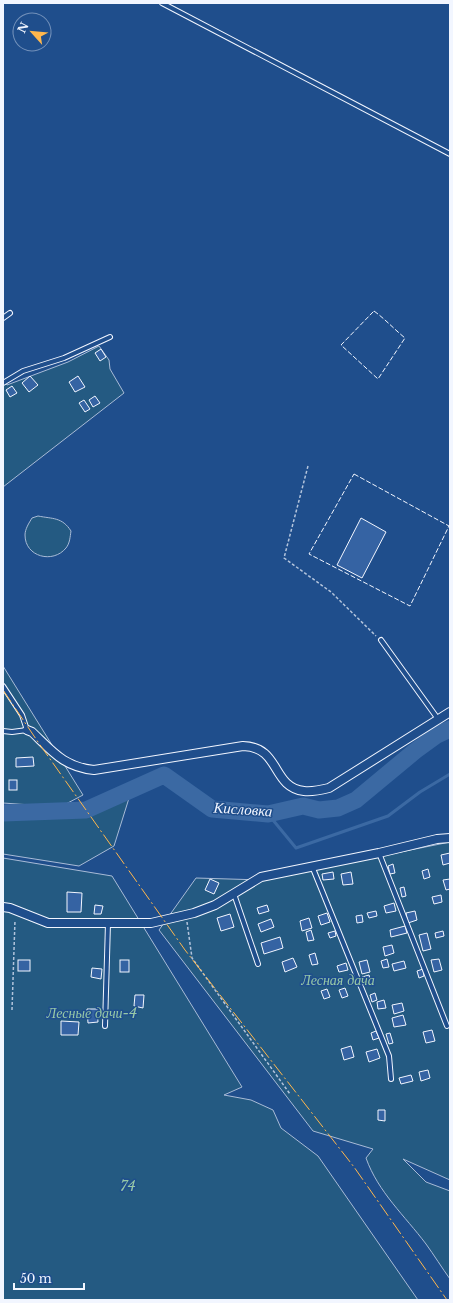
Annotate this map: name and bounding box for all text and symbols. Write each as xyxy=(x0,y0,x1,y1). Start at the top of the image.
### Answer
north arrow xyxy=(12,12,52,52)
text: N xyxy=(15,19,32,35)
water label: Кисловка xyxy=(212,797,273,821)
park label: Лесная дача xyxy=(300,971,375,989)
park label: Лесные дачи-4 xyxy=(46,1004,137,1022)
park label: 74 xyxy=(120,1177,136,1195)
scale bar xyxy=(14,1265,84,1291)
text: 50 m xyxy=(20,1271,52,1286)

